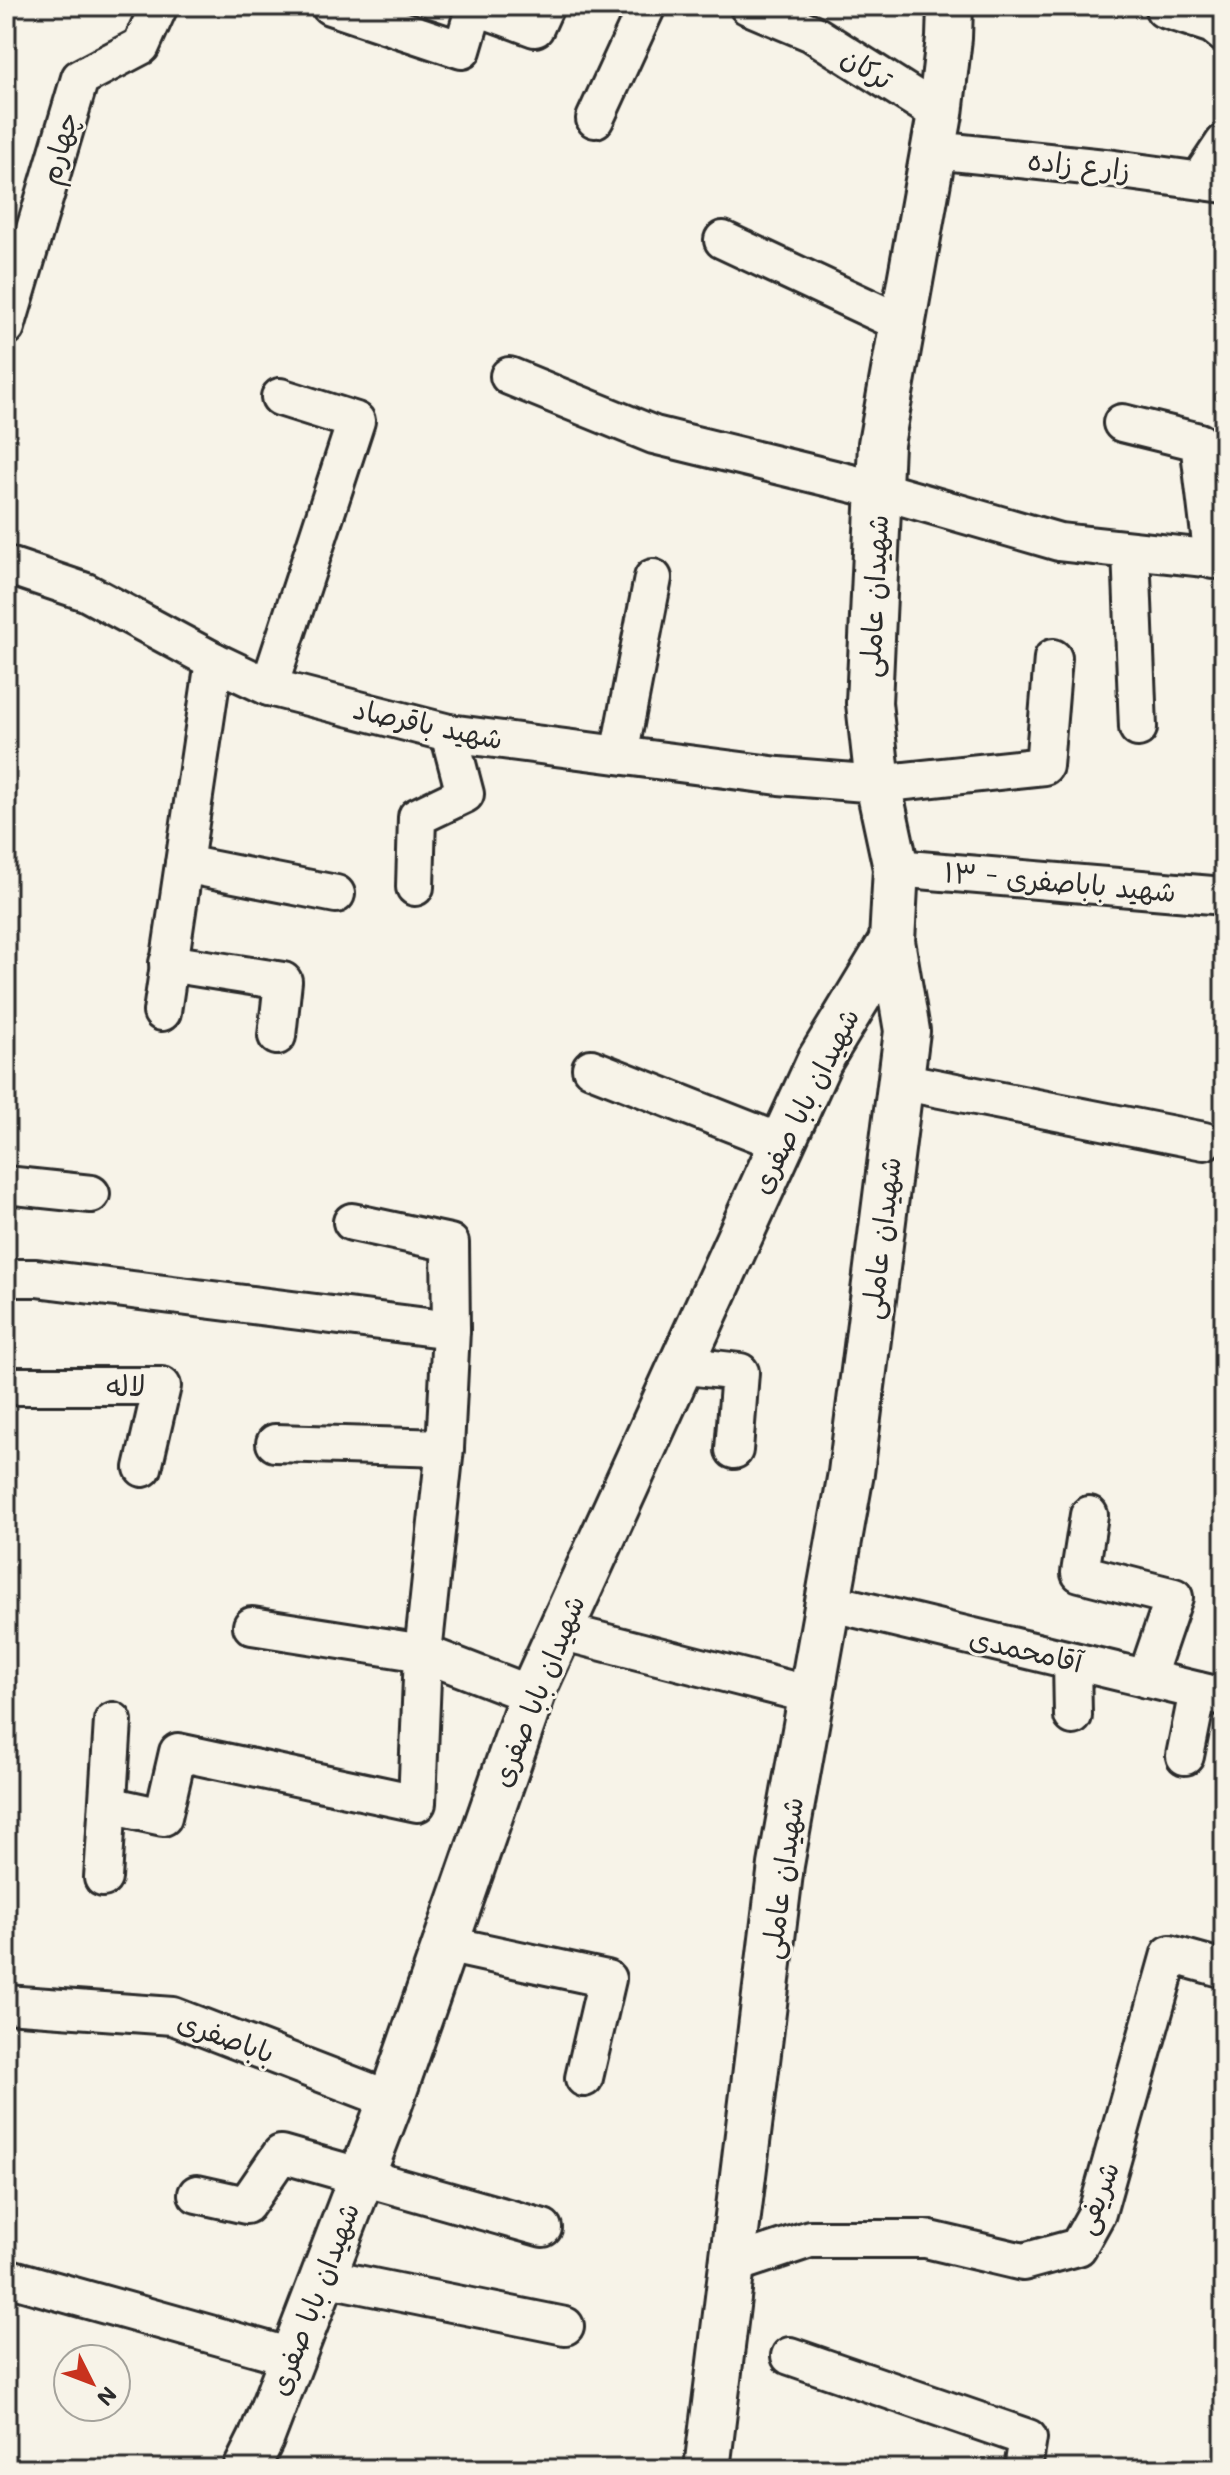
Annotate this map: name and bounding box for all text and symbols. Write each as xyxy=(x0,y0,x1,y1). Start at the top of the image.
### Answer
street label: ترکان xyxy=(835,38,900,97)
street label: چهارم xyxy=(31,107,90,190)
street label: زارع زاده xyxy=(1026,141,1132,190)
street label: شهیدان عاملی xyxy=(851,514,896,678)
street label: شهید باقرصاد xyxy=(350,690,506,757)
street label: شهید باباصفری - ۱۳ xyxy=(942,853,1178,910)
street label: شهیدان بابا صفری xyxy=(742,1002,867,1200)
street label: شهیدان عاملی xyxy=(852,1155,909,1321)
street label: لاله xyxy=(106,1367,146,1403)
street label: شهیدان بابا صفری xyxy=(482,1589,593,1792)
street label: آقامحمدی xyxy=(966,1619,1087,1680)
street label: شهیدان عاملی xyxy=(752,1795,811,1961)
street label: باباصفری xyxy=(173,2002,280,2071)
street label: شریفی xyxy=(1066,2156,1127,2239)
street label: شهیدان بابا صفری xyxy=(260,2197,367,2401)
north arrow xyxy=(52,2343,132,2423)
text: N xyxy=(91,2381,124,2413)

